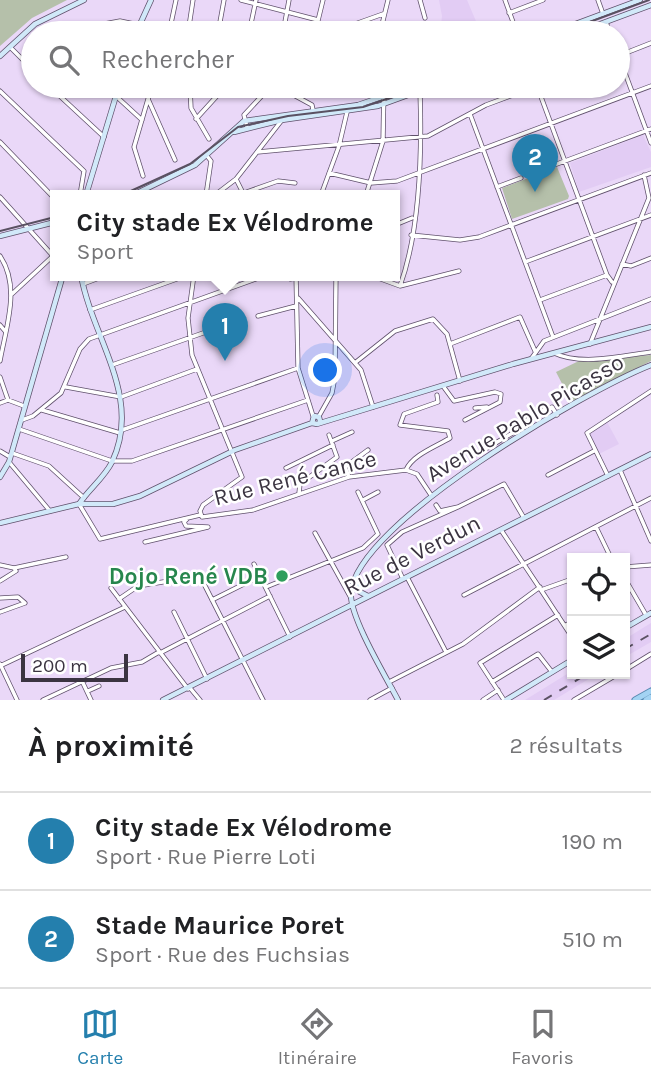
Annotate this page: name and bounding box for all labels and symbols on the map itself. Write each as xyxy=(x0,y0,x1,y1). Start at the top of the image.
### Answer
pin: 2 xyxy=(512,134,558,192)
pin: 1 xyxy=(202,303,248,361)
street label: Avenue Pablo Picasso xyxy=(421,348,629,488)
your location xyxy=(308,353,342,387)
street label: Rue René Cance xyxy=(211,445,379,511)
street label: Rue de Verdun xyxy=(339,509,485,601)
place label: Dojo René VDB xyxy=(109,563,268,590)
marker: Dojo René VDB xyxy=(274,568,290,584)
scale bar xyxy=(21,651,128,683)

